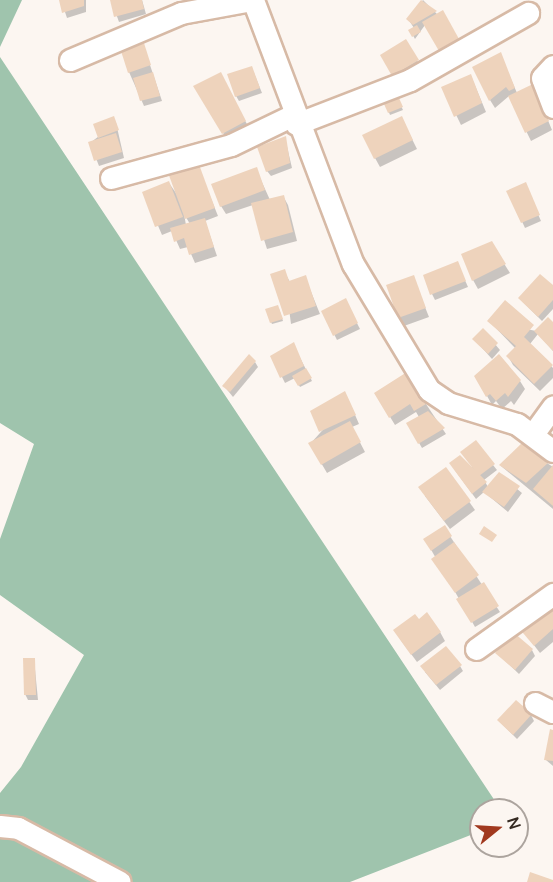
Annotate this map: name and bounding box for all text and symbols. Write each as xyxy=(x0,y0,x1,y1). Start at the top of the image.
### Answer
north arrow xyxy=(469,798,529,858)
text: N xyxy=(502,814,526,832)

